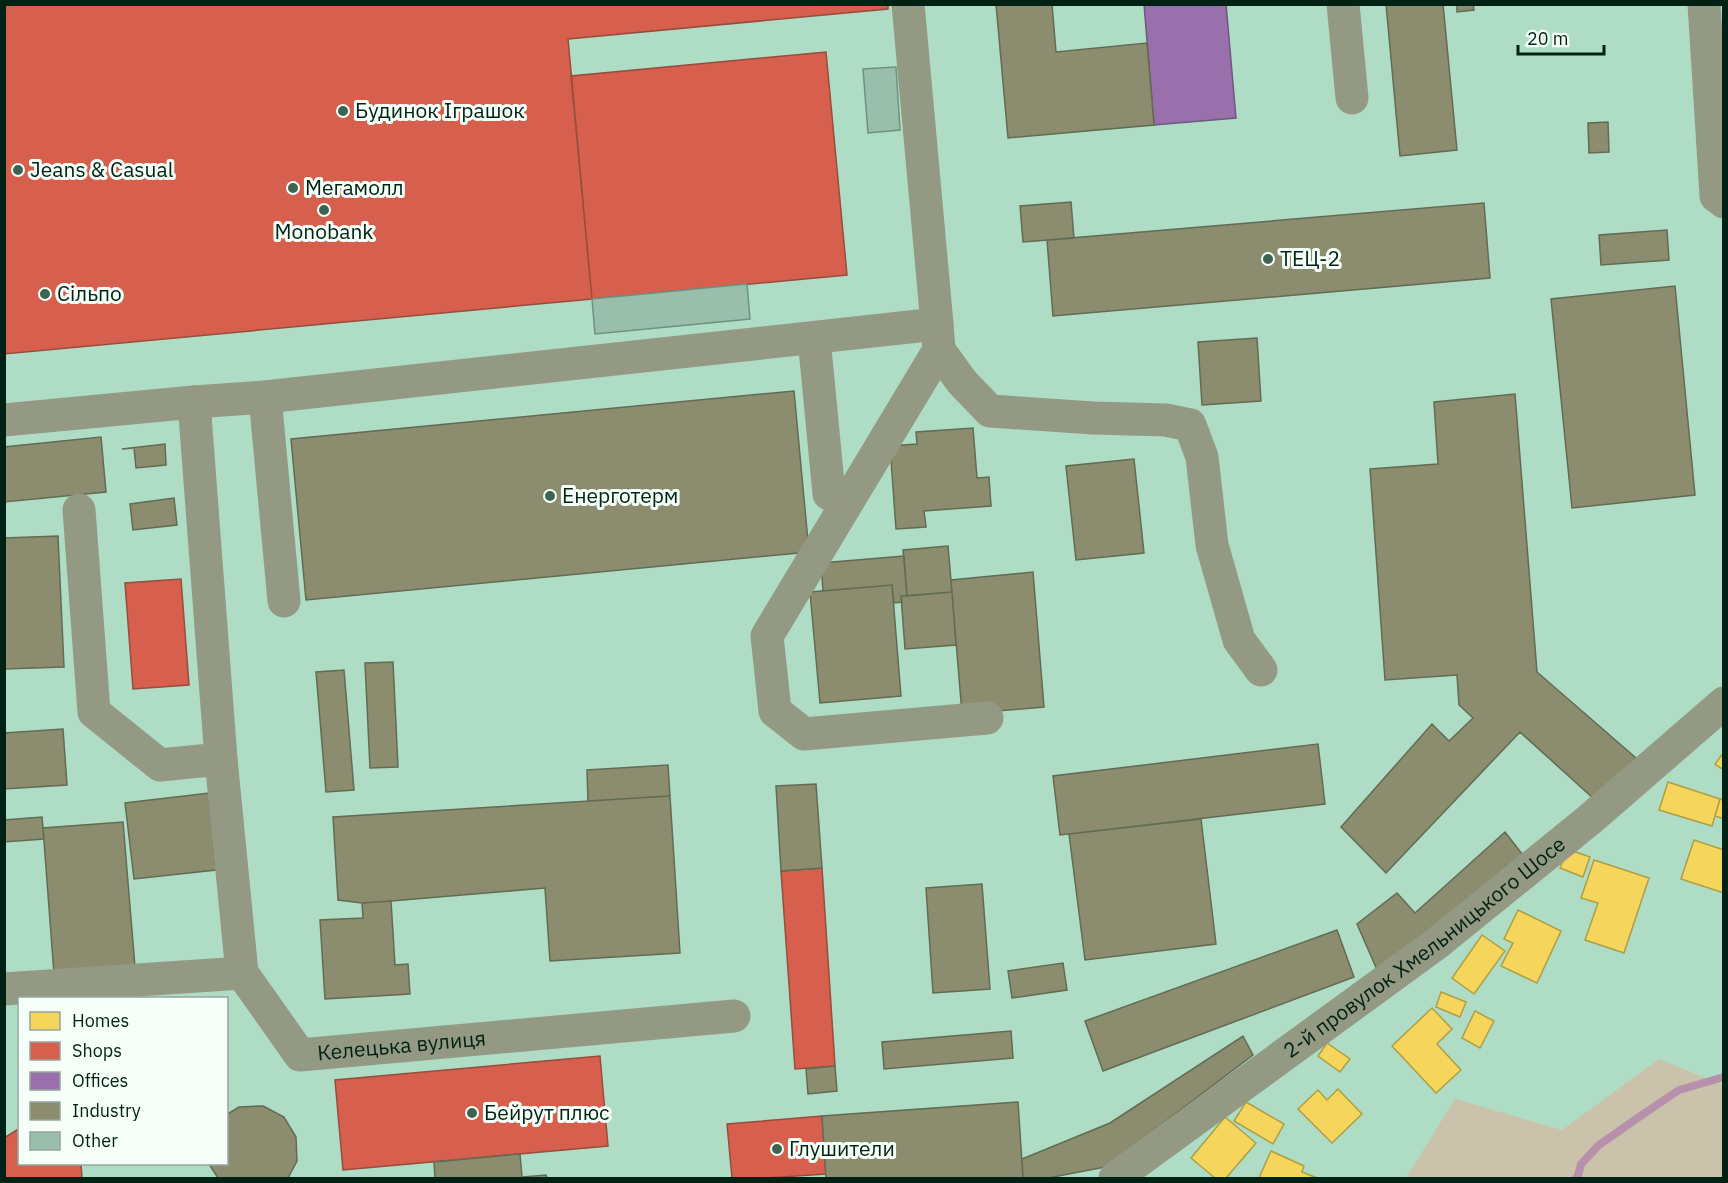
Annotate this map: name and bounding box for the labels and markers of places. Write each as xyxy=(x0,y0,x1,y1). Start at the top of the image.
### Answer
place label: Будинок Іграшок xyxy=(355,96,525,124)
marker: Будинок Іграшок xyxy=(336,104,350,118)
place label: Jeans & Casual xyxy=(30,155,174,183)
marker: Jeans & Casual xyxy=(11,163,25,177)
place label: Мегамолл xyxy=(305,173,404,201)
marker: Мегамолл xyxy=(286,181,300,195)
marker: Monobank xyxy=(317,203,331,217)
place label: Monobank xyxy=(275,217,373,245)
place label: ТЕЦ-2 xyxy=(1280,244,1340,272)
marker: ТЕЦ-2 xyxy=(1261,252,1275,266)
place label: Сільпо xyxy=(57,279,122,307)
marker: Сільпо xyxy=(38,287,52,301)
place label: Енерготерм xyxy=(562,481,679,509)
marker: Енерготерм xyxy=(543,489,557,503)
place label: Бейрут плюс xyxy=(484,1098,610,1126)
marker: Бейрут плюс xyxy=(465,1106,479,1120)
place label: Глушители xyxy=(789,1134,895,1162)
marker: Глушители xyxy=(770,1142,784,1156)

